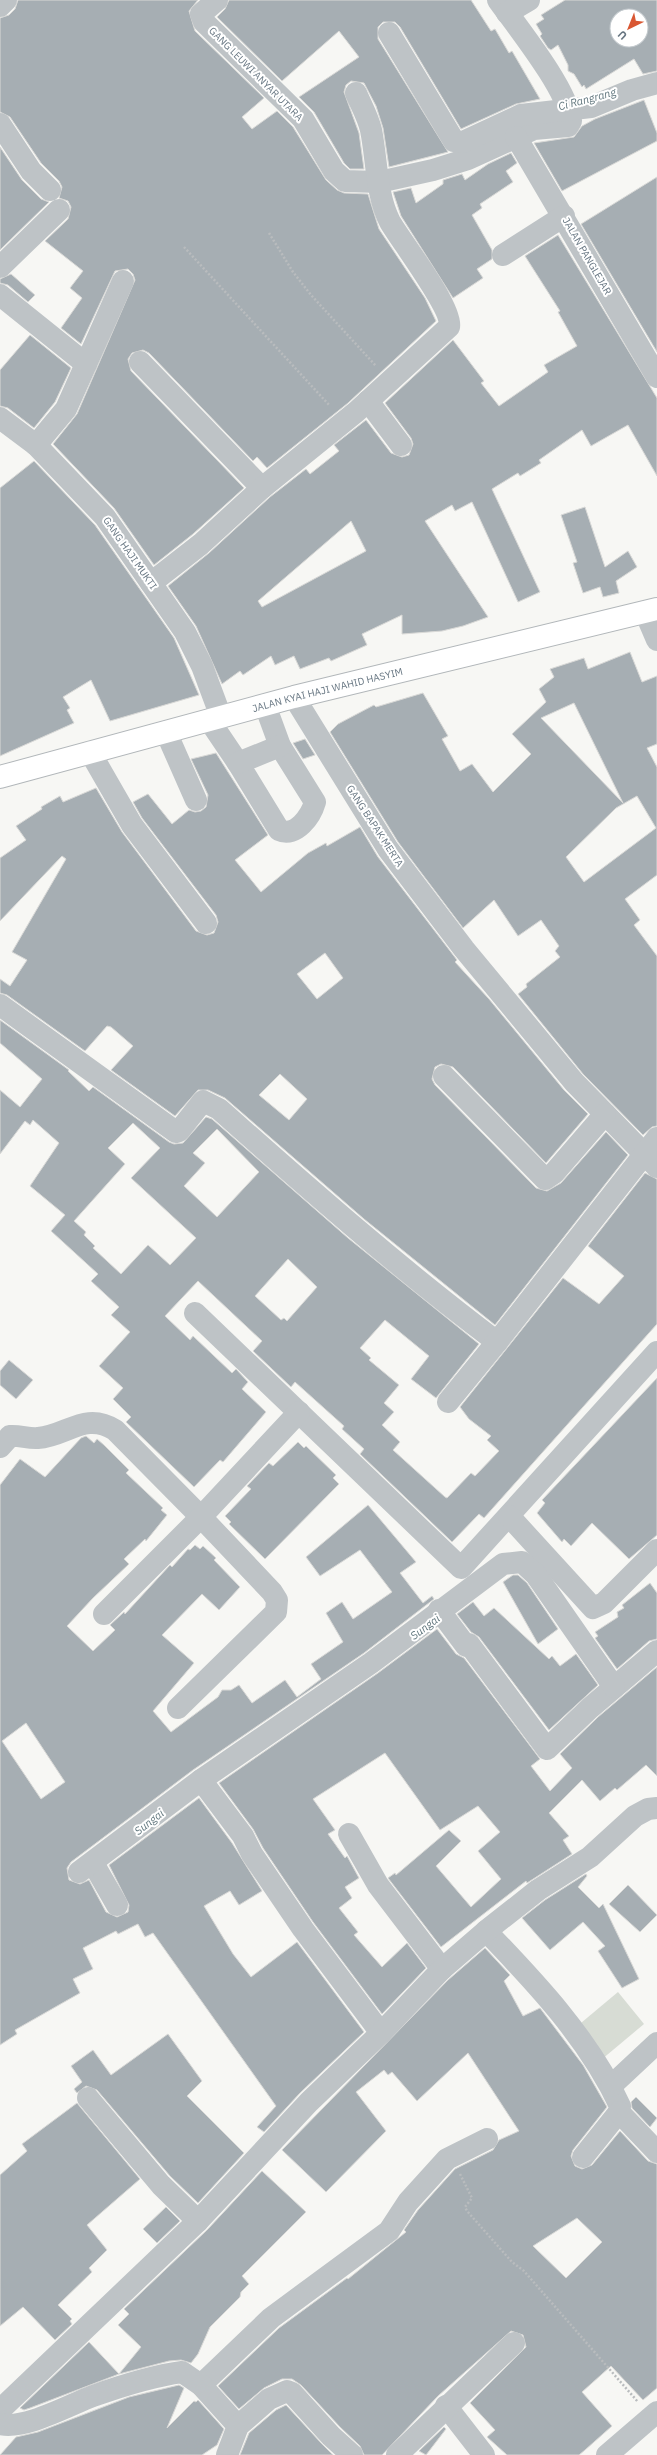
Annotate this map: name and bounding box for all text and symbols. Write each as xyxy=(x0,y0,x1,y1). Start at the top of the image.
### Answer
north arrow xyxy=(609,8,649,48)
street label: GANG LEUWI ANYAR UTARA xyxy=(206,24,306,124)
text: U xyxy=(615,28,630,43)
water label: Ci Rangrang xyxy=(557,84,618,113)
street label: JALAN PANGLEJAR xyxy=(560,215,614,297)
street label: GANG HAJI MUKTI xyxy=(100,514,160,592)
street label: JALAN KYAI HAJI WAHID HASYIM xyxy=(251,664,404,715)
street label: GANG BAPAK MERTA xyxy=(344,783,407,870)
water label: Sungai xyxy=(407,1611,443,1643)
water label: Sungai xyxy=(131,1806,167,1838)

